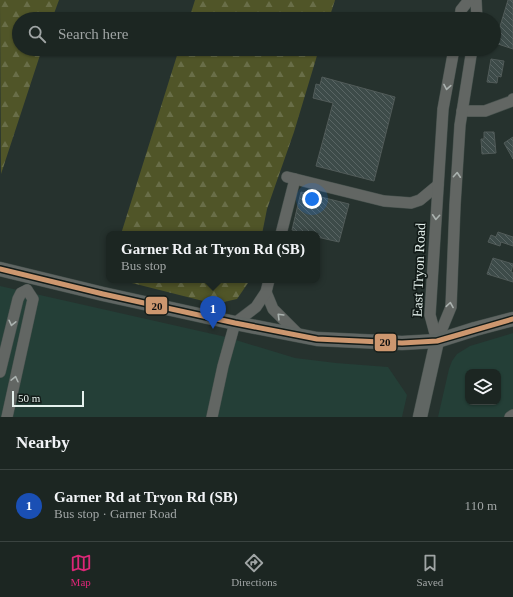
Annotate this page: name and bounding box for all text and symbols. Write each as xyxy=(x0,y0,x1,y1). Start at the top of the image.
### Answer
search box xyxy=(12,12,501,56)
icon: search xyxy=(26,23,48,45)
text: Search here xyxy=(58,26,128,42)
one-way arrow xyxy=(443,84,452,90)
one-way arrow xyxy=(452,172,461,178)
your location xyxy=(302,189,322,209)
one-way arrow xyxy=(431,214,440,220)
street label: East Tryon Road xyxy=(410,223,428,317)
popup xyxy=(106,231,320,283)
text: Garner Rd at Tryon Rd (SB) xyxy=(121,241,305,257)
text: Bus stop xyxy=(121,258,166,273)
line badge: 20 xyxy=(145,296,168,315)
pin: 1 xyxy=(200,296,226,329)
text: 20 xyxy=(152,300,163,312)
one-way arrow xyxy=(445,302,454,308)
one-way arrow xyxy=(277,313,285,321)
one-way arrow xyxy=(8,320,16,326)
line badge: 20 xyxy=(374,333,397,352)
text: 20 xyxy=(380,336,391,348)
map controls xyxy=(465,369,501,405)
button: layers xyxy=(465,369,501,405)
one-way arrow xyxy=(11,376,19,382)
scale bar xyxy=(12,389,84,408)
text: 50 m xyxy=(18,392,40,404)
text: Nearby xyxy=(16,433,70,452)
text: Garner Rd at Tryon Rd (SB) xyxy=(54,489,238,505)
text: 1 xyxy=(26,498,32,513)
text: 110 m xyxy=(465,498,497,513)
text: Bus stop · Garner Road xyxy=(54,506,177,521)
tab: Map xyxy=(70,552,92,588)
tab: Directions xyxy=(231,552,277,588)
tab: Saved xyxy=(416,552,443,588)

